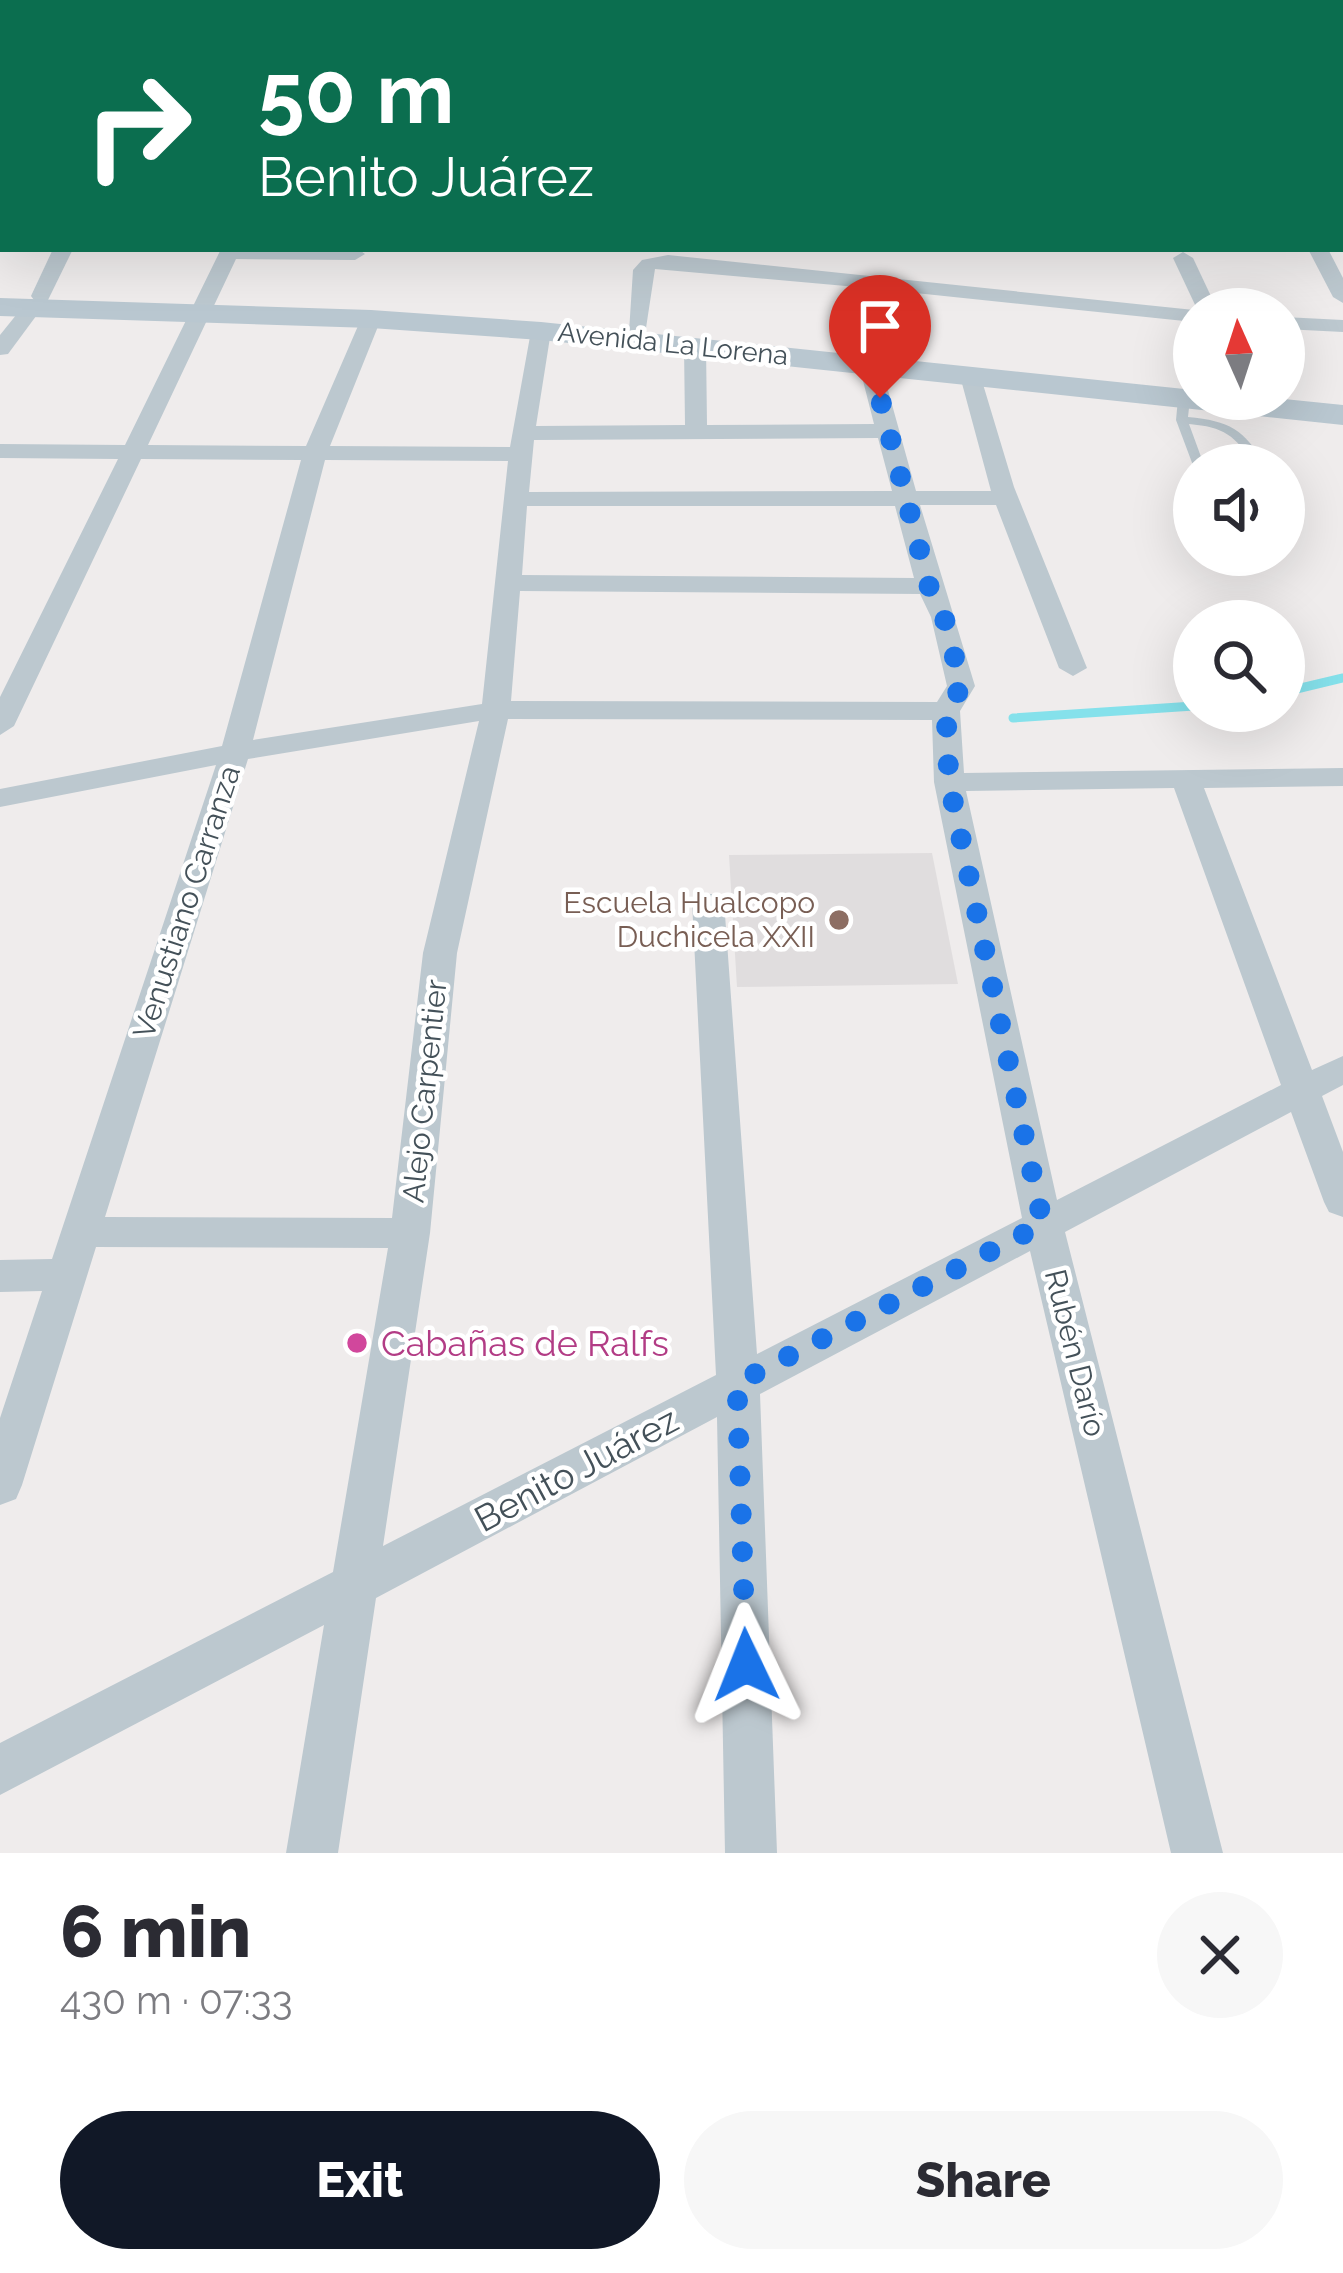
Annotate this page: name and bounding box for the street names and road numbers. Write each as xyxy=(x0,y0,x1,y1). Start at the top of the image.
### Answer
street label: Avenida La Lorena xyxy=(556,316,790,371)
street label: Venustiano Carranza xyxy=(126,761,247,1043)
street label: Alejo Carpentier xyxy=(395,977,454,1204)
street label: Rubén Darío xyxy=(1038,1266,1113,1440)
street label: Benito Juárez xyxy=(467,1398,685,1540)

